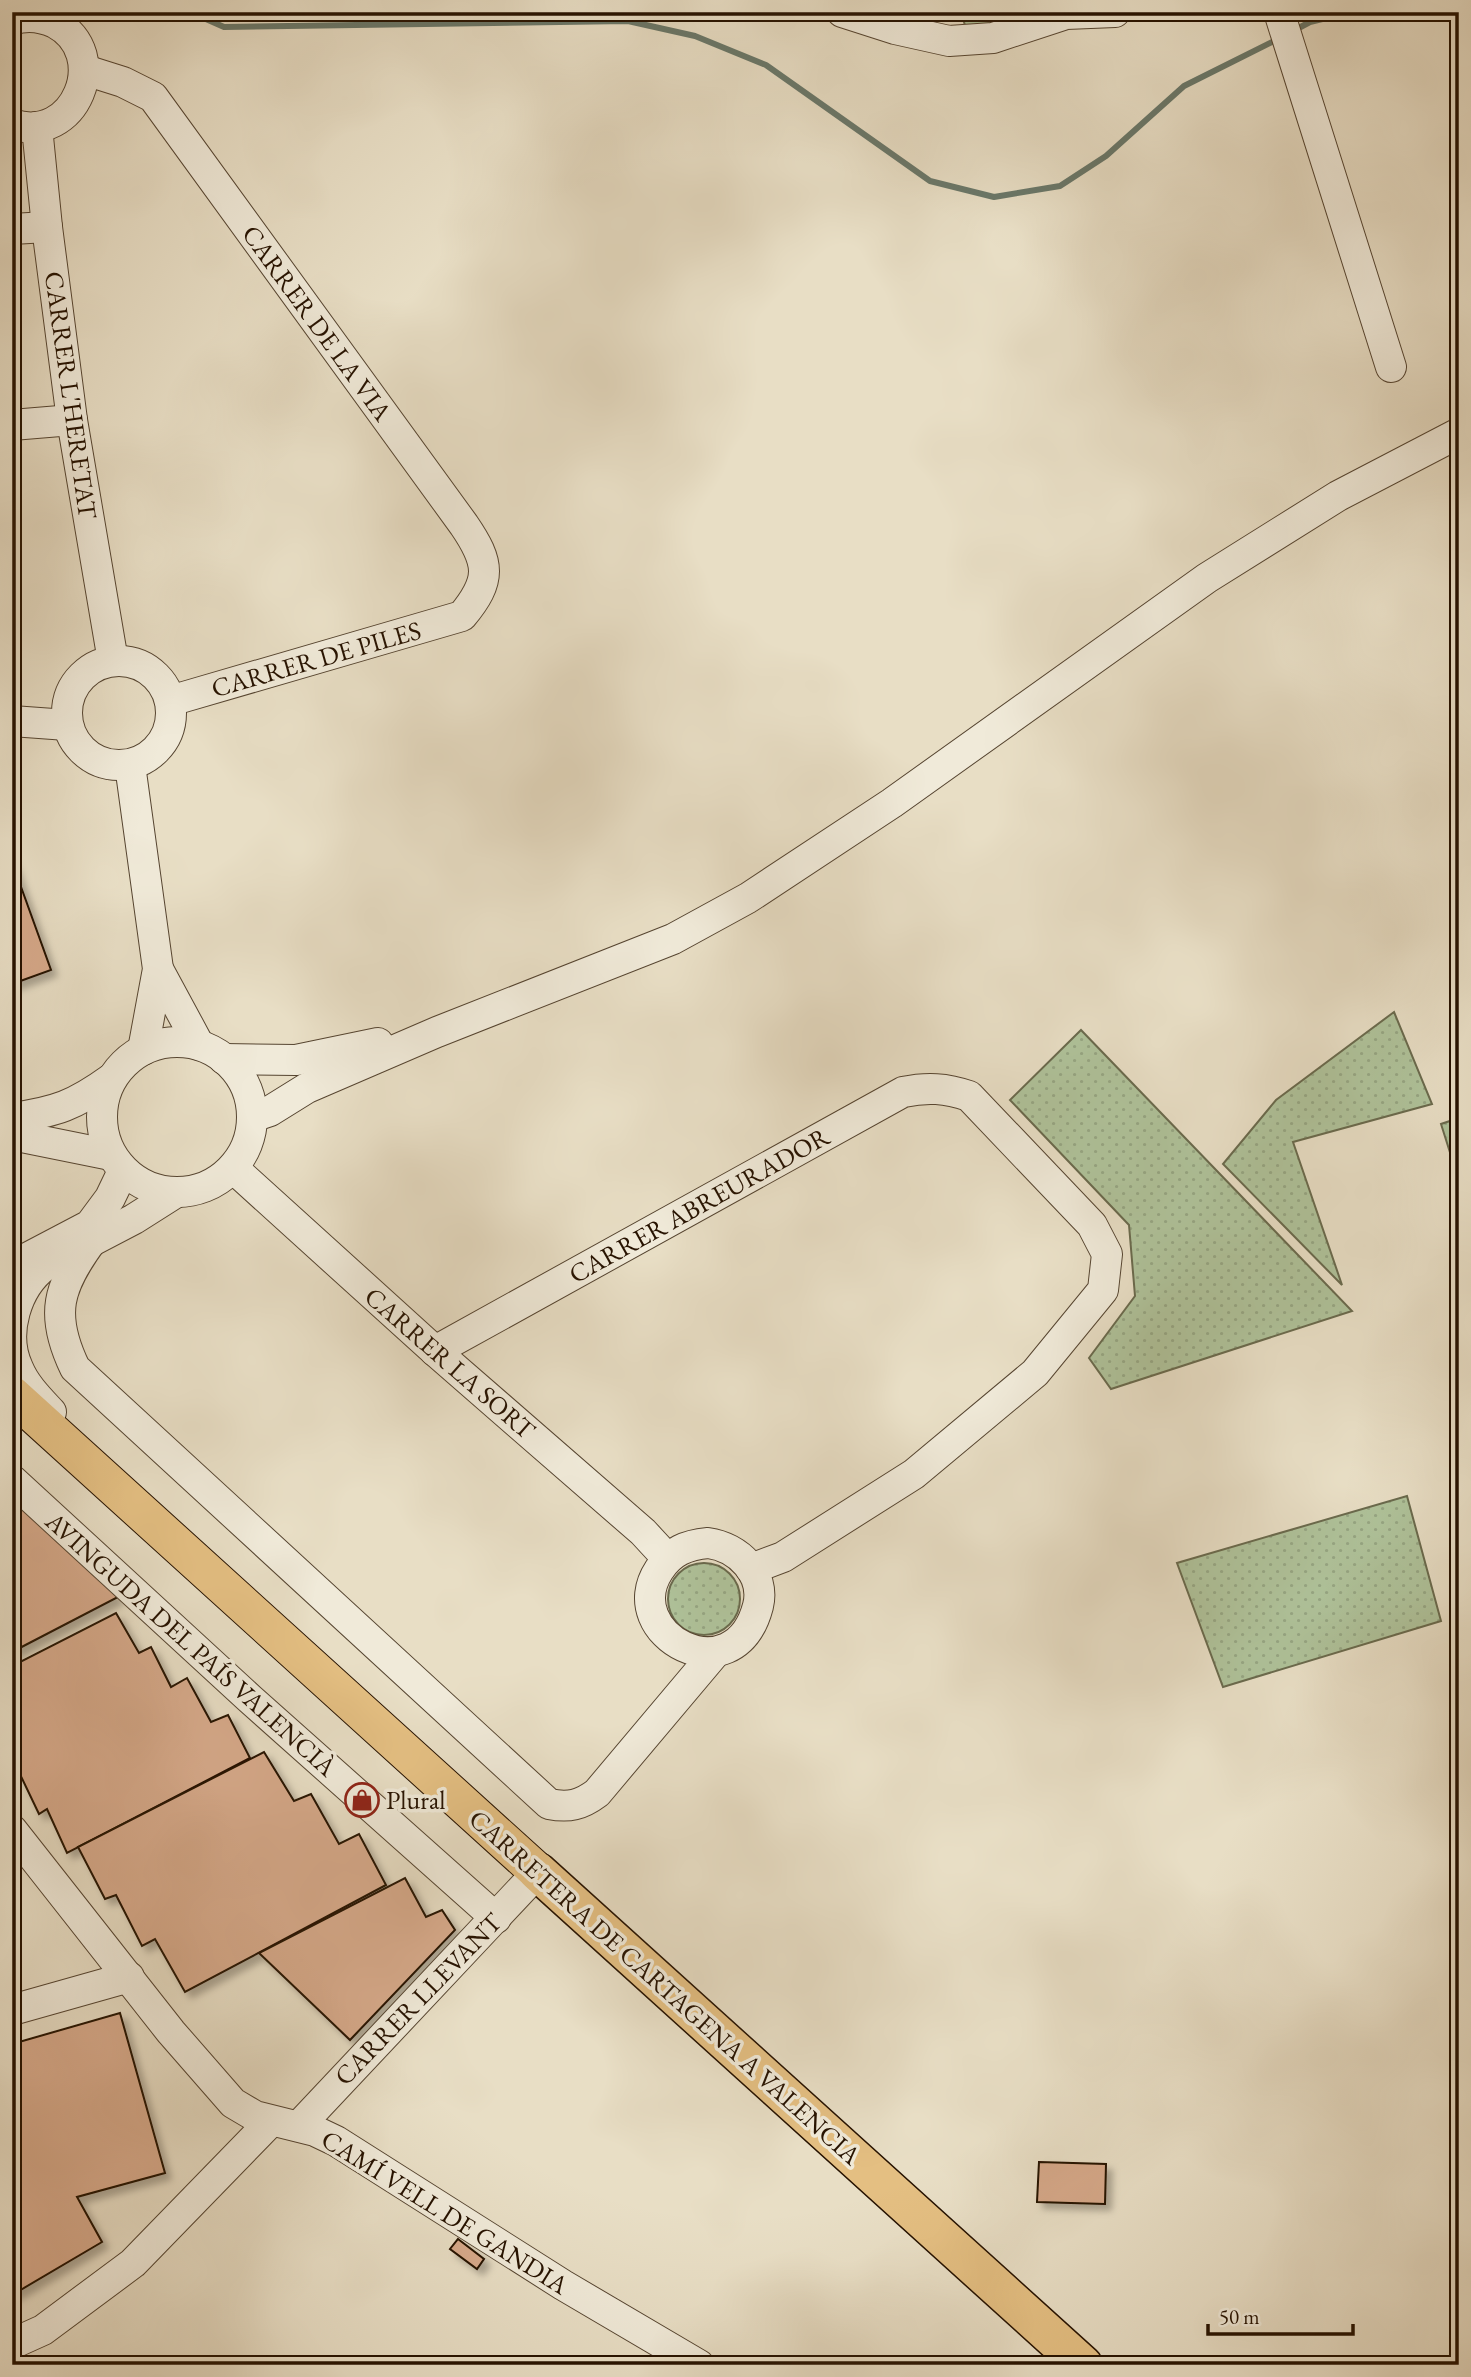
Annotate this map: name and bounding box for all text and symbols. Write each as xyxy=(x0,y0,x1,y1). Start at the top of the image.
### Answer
street label: CARRER DE LA VIA xyxy=(234,218,400,428)
street label: CARRER L'HERETAT xyxy=(37,269,105,521)
street label: CARRER DE PILES xyxy=(207,613,425,705)
street label: CARRER ABREURADOR xyxy=(563,1119,836,1291)
street label: CARRER LA SORT xyxy=(357,1279,543,1447)
street label: AVINGUDA DEL PAÍS VALENCIÀ xyxy=(38,1504,344,1784)
shop icon: Plural xyxy=(343,1781,381,1819)
place label: Plural xyxy=(386,1783,446,1817)
street label: CARRETERA DE CARTAGENA A VALENCIA xyxy=(462,1802,869,2173)
street label: CARRER LLEVANT xyxy=(327,1905,509,2092)
street label: CAMÍ VELL DE GANDIA xyxy=(315,2122,576,2302)
scale bar xyxy=(1208,2293,1354,2337)
text: 50 m xyxy=(1219,2303,1260,2330)

